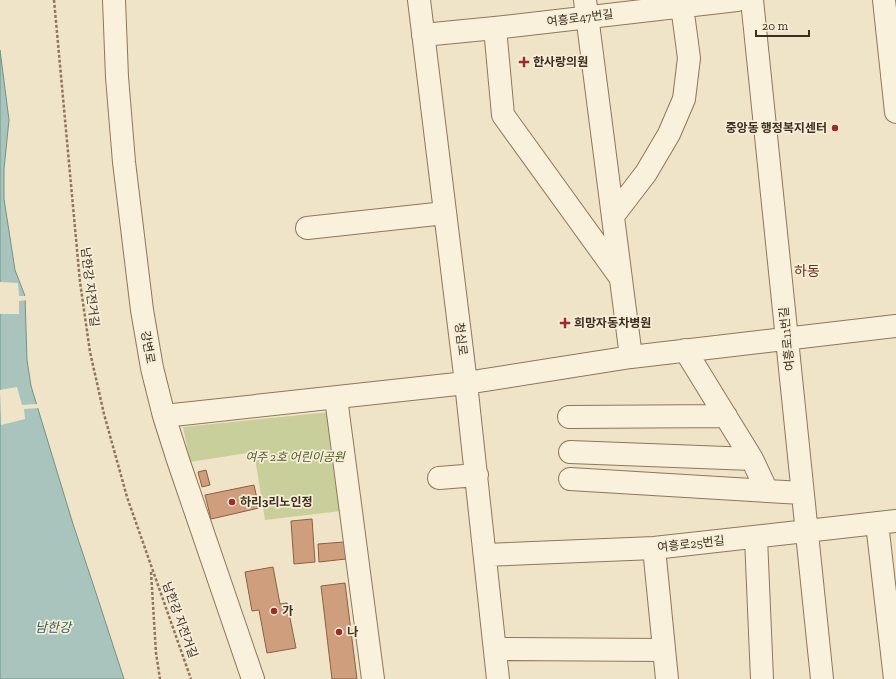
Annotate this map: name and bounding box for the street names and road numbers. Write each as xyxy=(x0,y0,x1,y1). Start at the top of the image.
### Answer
street label: 여흥로47번길 xyxy=(546,7,614,29)
street label: 남한강 자전거길 xyxy=(78,246,102,328)
street label: 여흥로11번길 xyxy=(777,306,797,372)
street label: 청심로 xyxy=(452,322,470,356)
street label: 강변로 xyxy=(138,329,158,365)
street label: 여흥로25번길 xyxy=(657,534,725,554)
street label: 남한강 자전거길 xyxy=(160,580,200,660)

